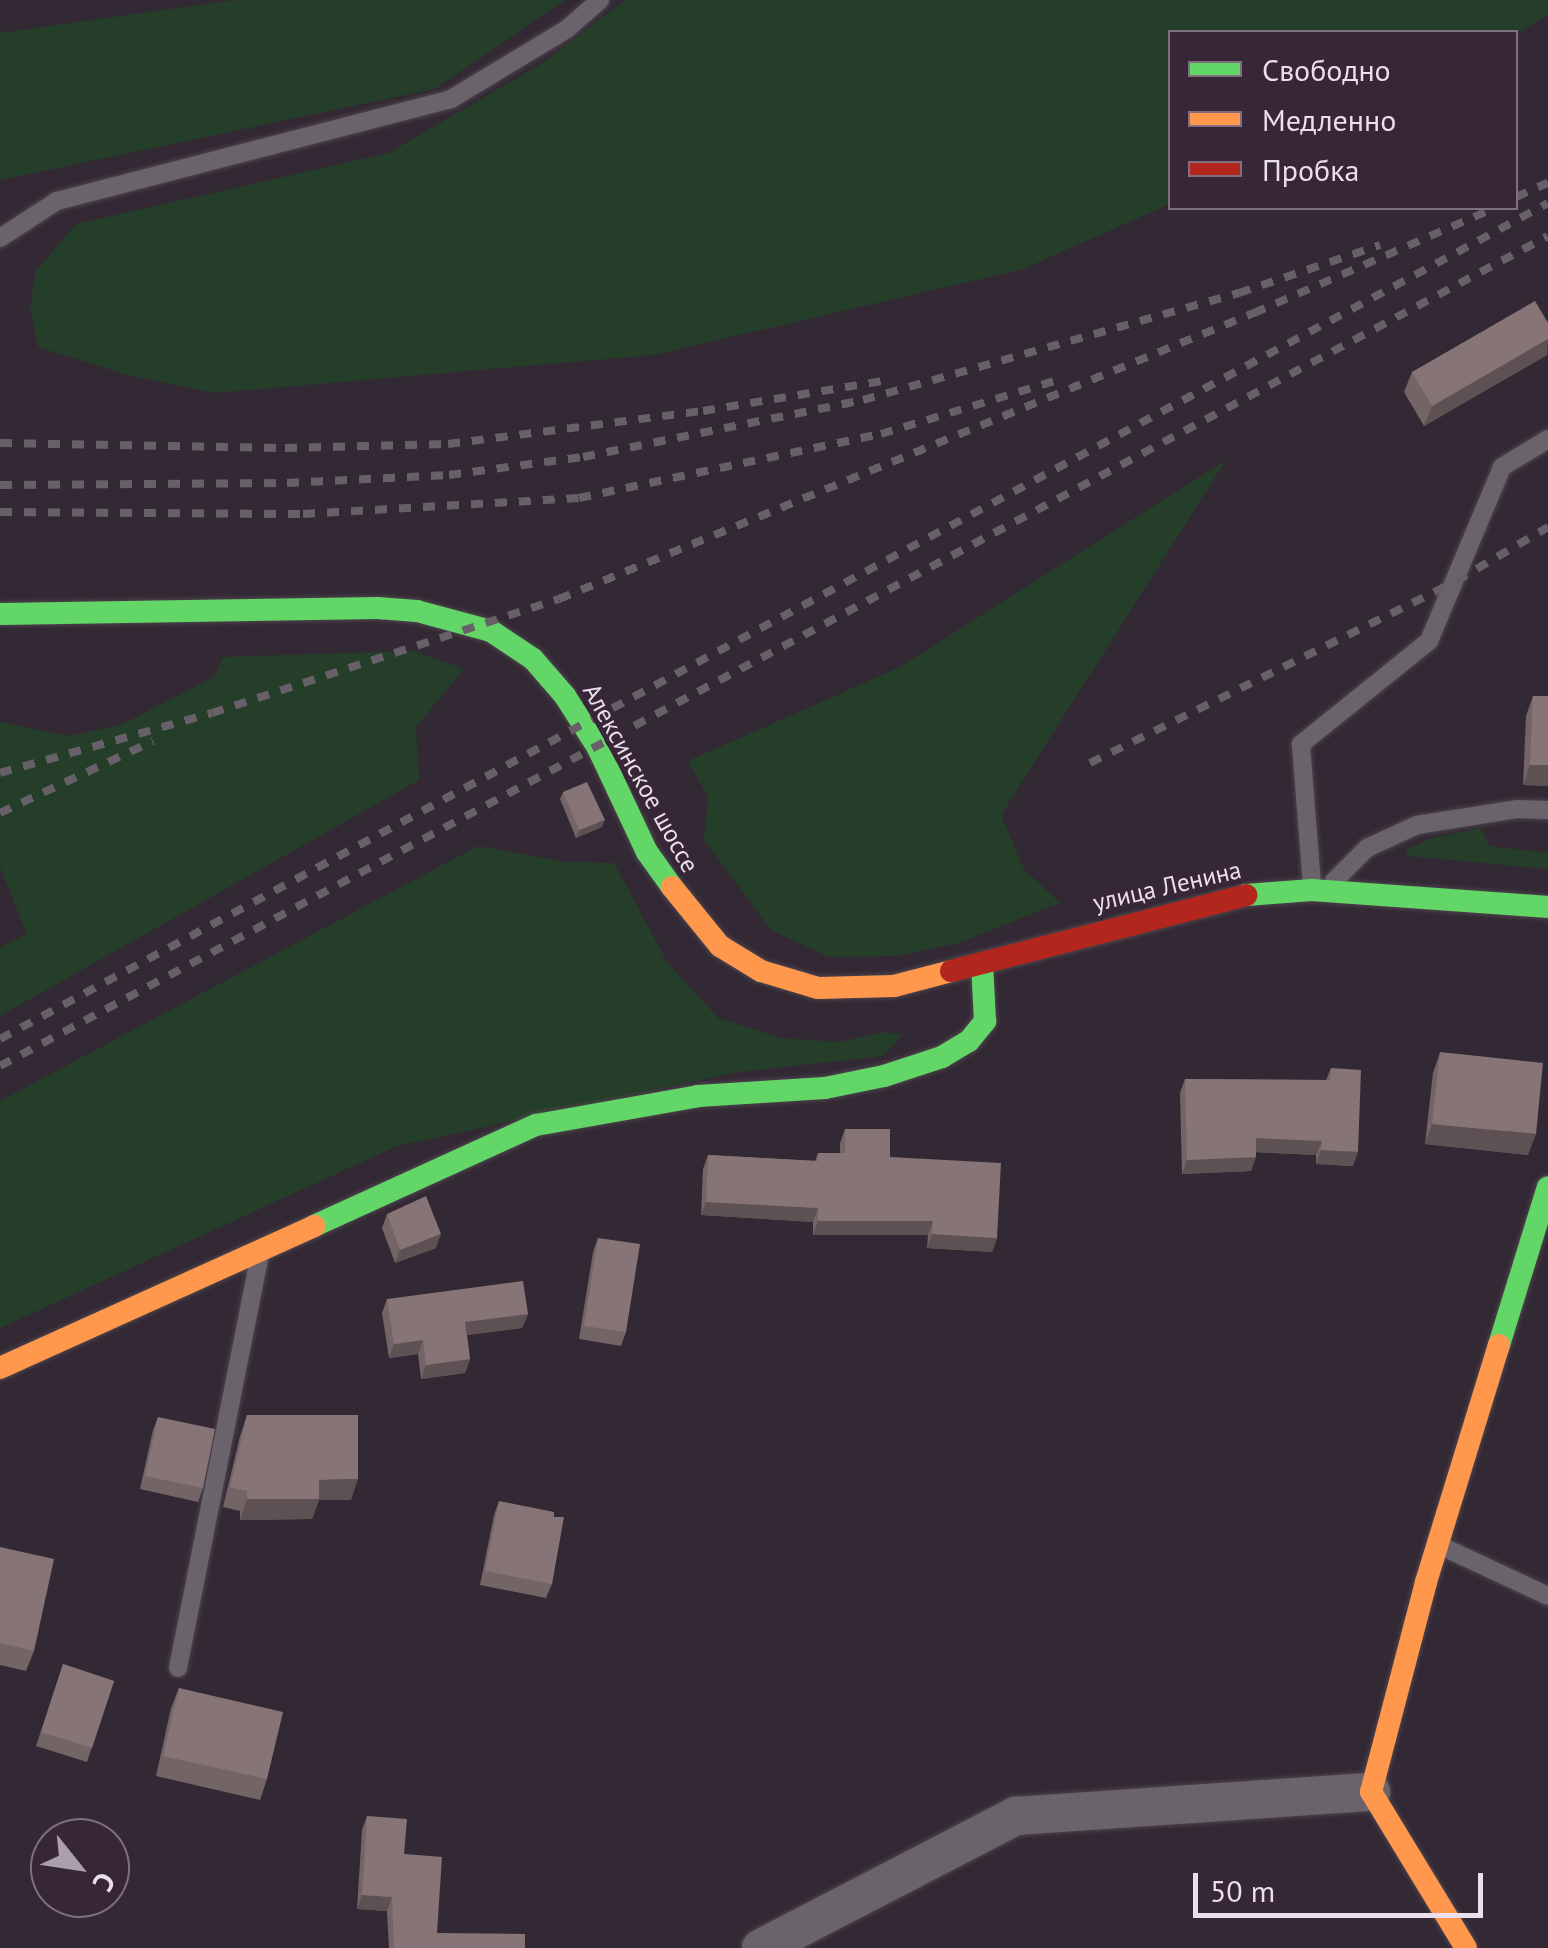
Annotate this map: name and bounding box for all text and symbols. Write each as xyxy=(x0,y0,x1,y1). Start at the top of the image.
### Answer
legend xyxy=(1168,30,1518,210)
text: Свободно xyxy=(1262,50,1391,89)
text: Медленно xyxy=(1262,100,1396,139)
text: Пробка xyxy=(1262,150,1359,189)
street label: Алексинское шоссе xyxy=(577,678,705,878)
street label: улица Ленина xyxy=(1090,854,1244,918)
north arrow xyxy=(30,1818,130,1918)
scale bar xyxy=(1198,1853,1488,1915)
text: С xyxy=(85,1866,125,1898)
text: 50 m xyxy=(1210,1871,1275,1910)

